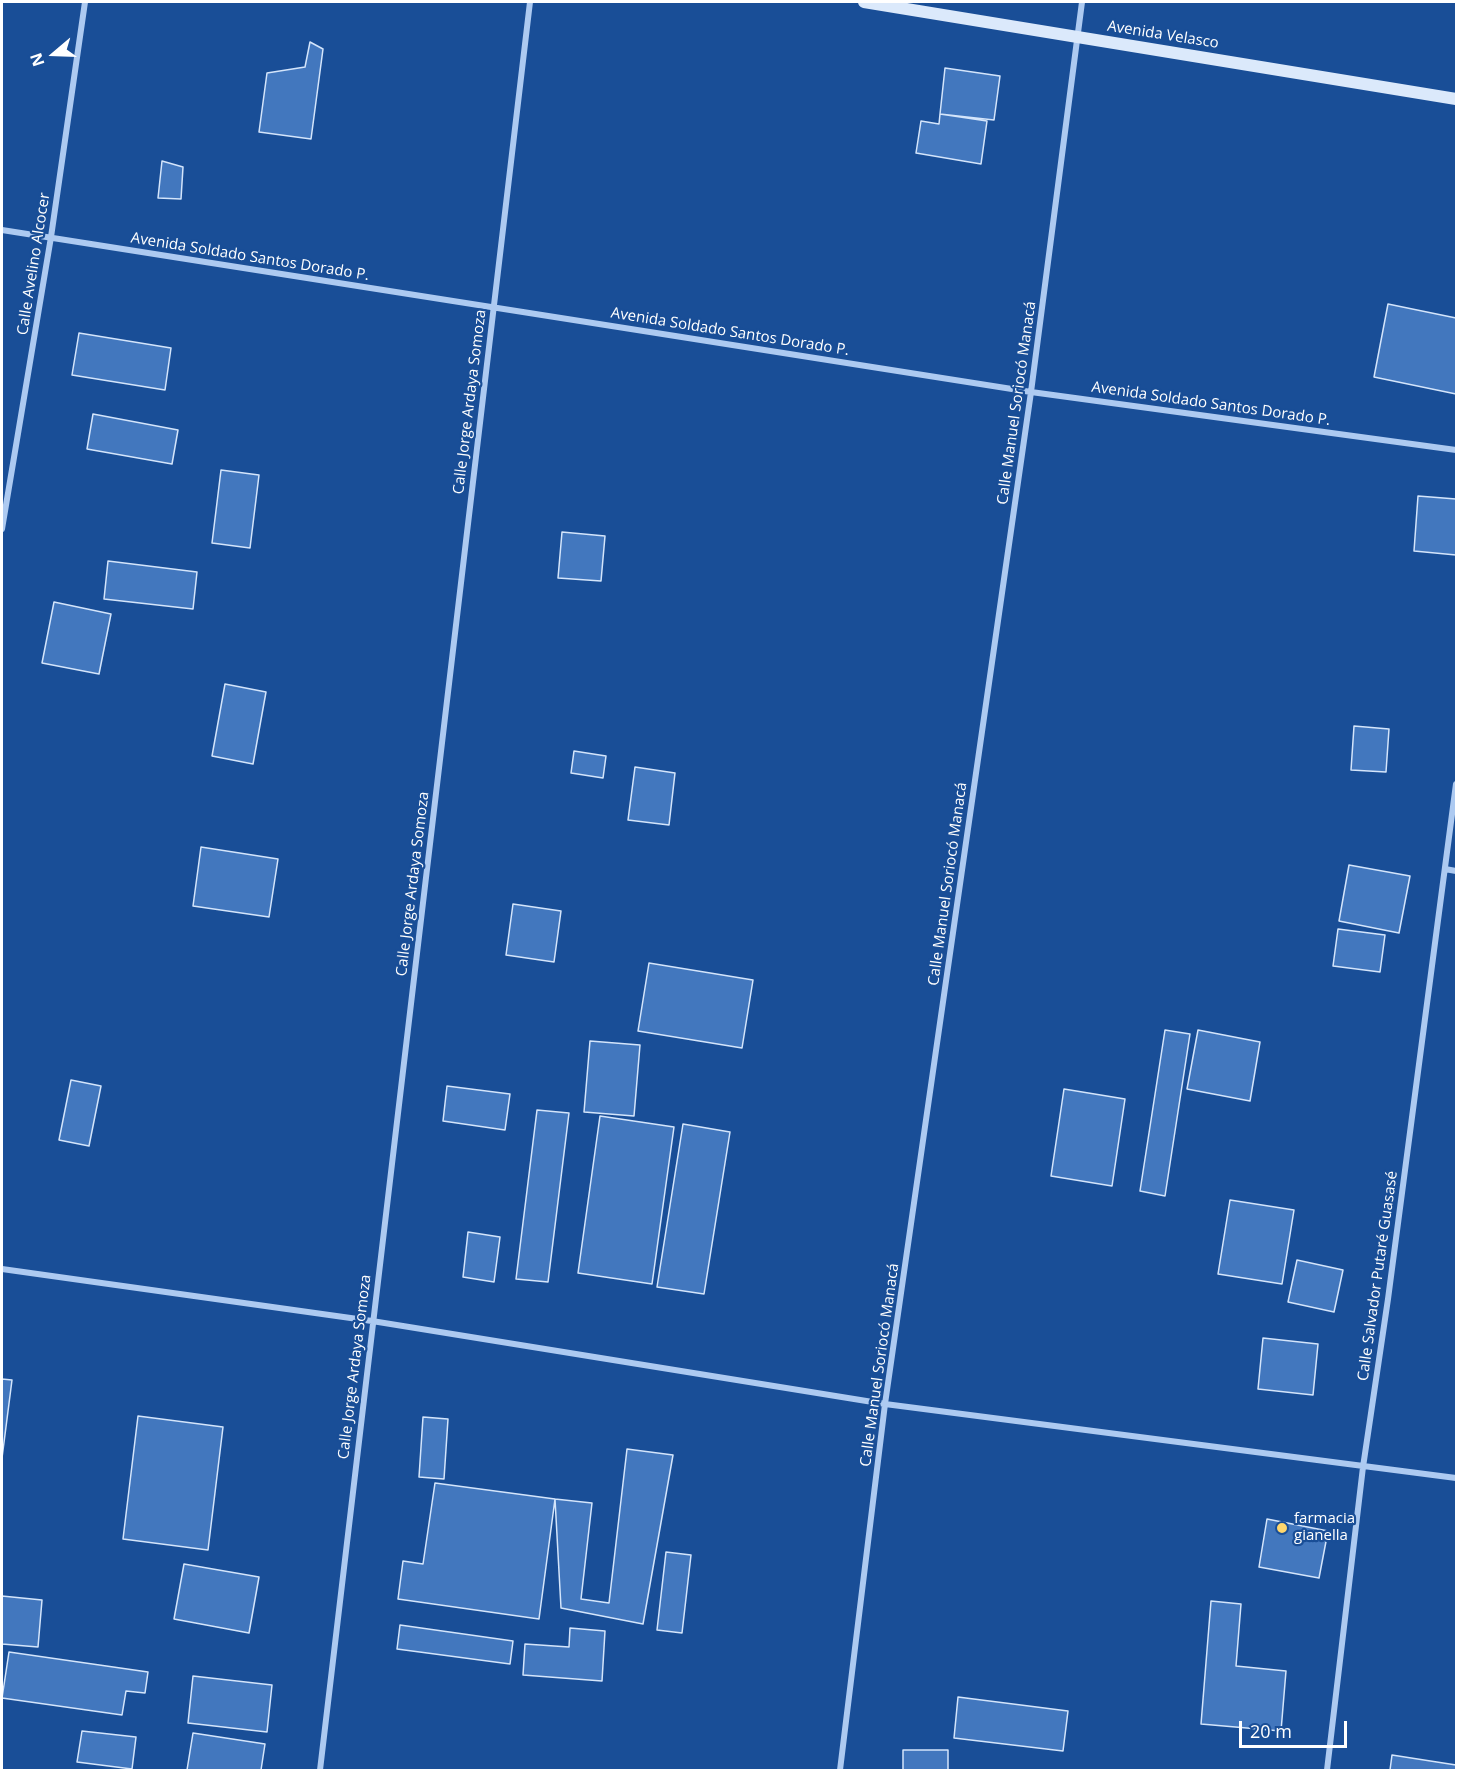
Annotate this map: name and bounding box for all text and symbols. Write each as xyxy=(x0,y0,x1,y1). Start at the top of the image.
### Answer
street label: Avenida Velasco xyxy=(1106,17,1220,53)
north arrow xyxy=(24,24,84,84)
text: N xyxy=(24,50,50,70)
street label: Calle Avelino Alcocer xyxy=(14,191,54,337)
street label: Avenida Soldado Santos Dorado P. xyxy=(130,229,370,285)
street label: Calle Manuel Soriocó Manacá xyxy=(994,300,1040,506)
street label: Avenida Soldado Santos Dorado P. xyxy=(610,304,850,360)
street label: Calle Jorge Ardaya Somoza xyxy=(450,309,490,495)
street label: Avenida Soldado Santos Dorado P. xyxy=(1090,378,1332,430)
street label: Calle Manuel Soriocó Manacá xyxy=(925,781,971,987)
street label: Calle Jorge Ardaya Somoza xyxy=(393,791,433,977)
street label: Calle Salvador Putaré Guasasé xyxy=(1354,1170,1402,1382)
street label: Calle Manuel Soriocó Manacá xyxy=(857,1262,903,1468)
street label: Calle Jorge Ardaya Somoza xyxy=(335,1274,375,1460)
place label: farmacia gianella xyxy=(1294,1510,1355,1545)
marker: farmacia gianella xyxy=(1275,1521,1289,1535)
scale bar xyxy=(1242,1709,1350,1747)
text: 20 m xyxy=(1250,1719,1292,1743)

